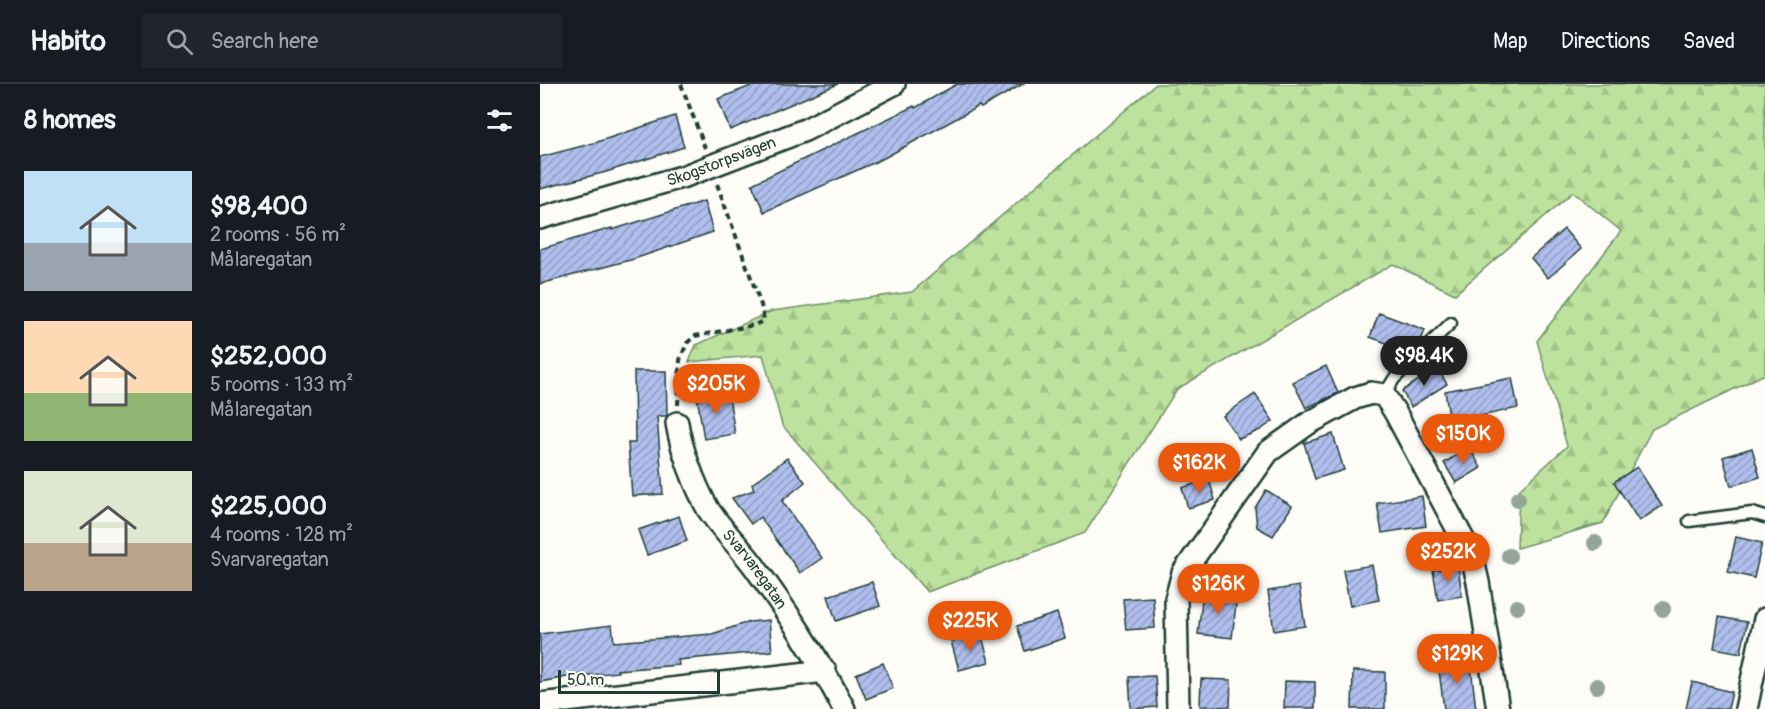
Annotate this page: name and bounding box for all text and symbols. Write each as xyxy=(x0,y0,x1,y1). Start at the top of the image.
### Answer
search box xyxy=(142,14,562,68)
text: Habito xyxy=(30,24,106,59)
icon: search xyxy=(163,25,196,58)
text: Search here xyxy=(211,27,318,55)
text: Map xyxy=(1493,28,1528,55)
text: Directions xyxy=(1561,28,1650,55)
text: Saved xyxy=(1683,28,1735,55)
text: 8 homes xyxy=(24,104,116,136)
icon: filters xyxy=(483,104,516,137)
street label: Skogstorpsvägen xyxy=(665,132,779,191)
text: $98,400 xyxy=(210,190,308,222)
icon: home xyxy=(72,195,144,267)
text: 2 rooms · 56 m² xyxy=(210,222,346,247)
text: Målaregatan xyxy=(210,247,312,272)
pin: $98.4K xyxy=(1375,336,1473,387)
text: $252,000 xyxy=(210,340,327,372)
text: $98.4K xyxy=(1394,343,1454,368)
icon: home xyxy=(72,345,144,417)
pin: $205K xyxy=(674,364,758,415)
text: $205K xyxy=(687,371,745,396)
text: 5 rooms · 133 m² xyxy=(210,372,353,397)
text: Målaregatan xyxy=(210,397,312,422)
pin: $150K xyxy=(1421,414,1505,465)
text: $150K xyxy=(1435,421,1491,446)
pin: $162K xyxy=(1157,443,1241,494)
text: $162K xyxy=(1172,450,1226,475)
text: $225,000 xyxy=(210,490,327,522)
icon: home xyxy=(72,495,144,567)
text: 4 rooms · 128 m² xyxy=(210,522,353,547)
street label: Svarvaregatan xyxy=(718,525,791,613)
pin: $252K xyxy=(1406,532,1490,583)
text: $252K xyxy=(1420,539,1476,564)
text: Svarvaregatan xyxy=(210,547,329,572)
pin: $126K xyxy=(1176,564,1260,615)
text: $126K xyxy=(1191,571,1245,596)
pin: $225K xyxy=(928,601,1012,652)
text: $225K xyxy=(942,608,998,633)
pin: $129K xyxy=(1415,634,1499,685)
text: $129K xyxy=(1431,641,1483,666)
scale bar xyxy=(558,667,720,694)
text: 50 m xyxy=(567,670,604,690)

